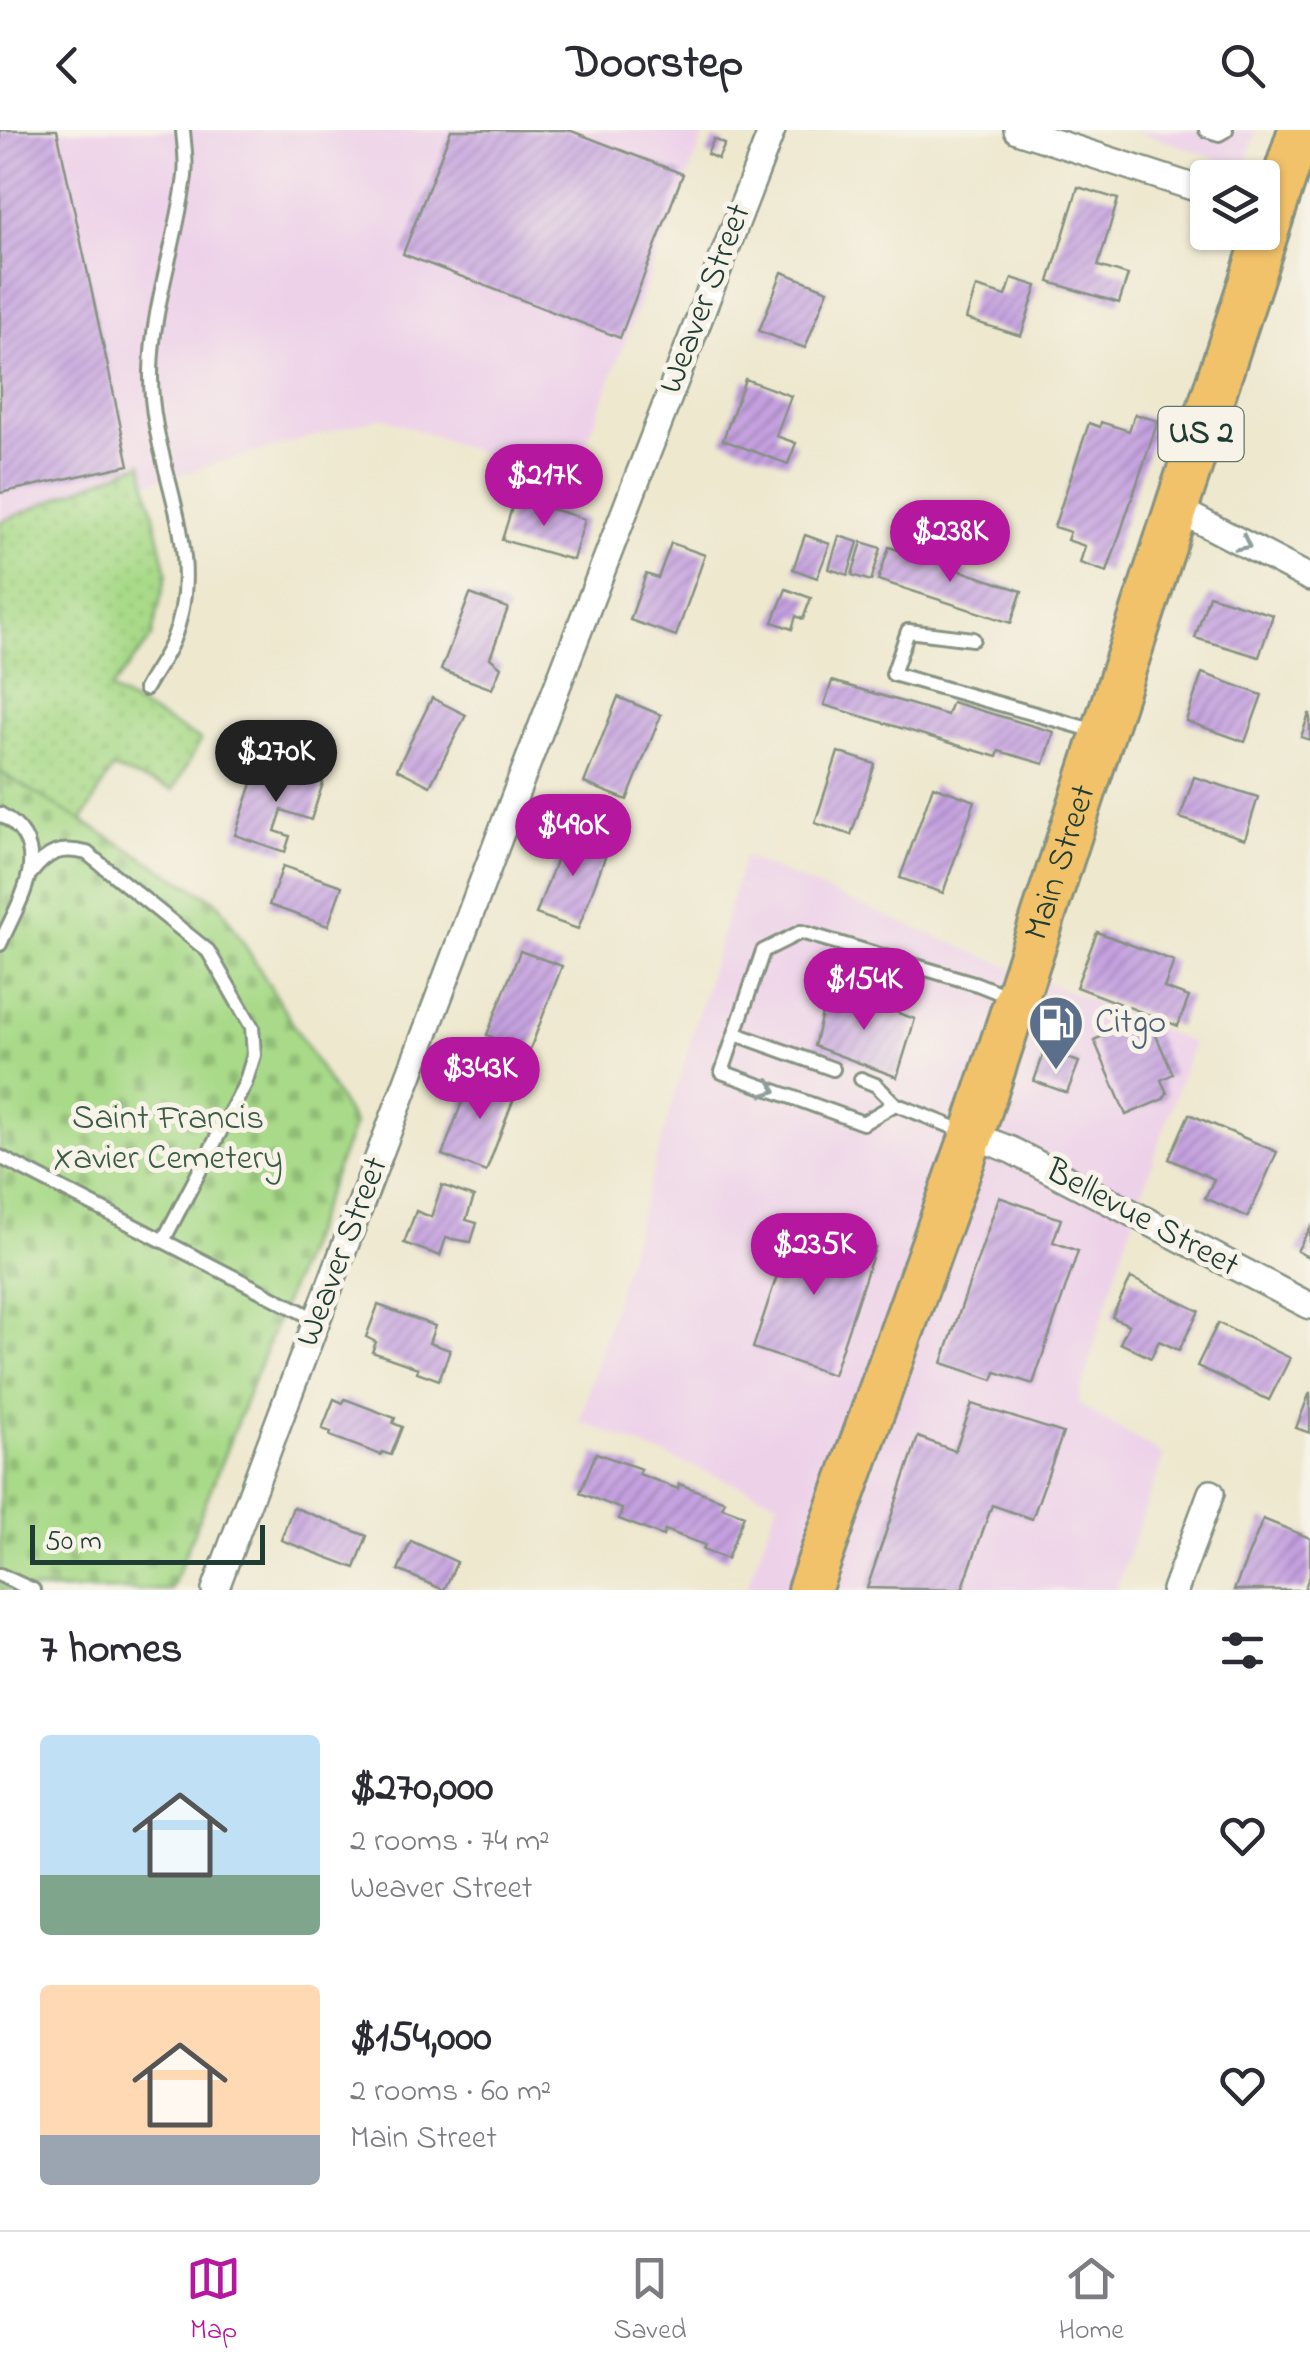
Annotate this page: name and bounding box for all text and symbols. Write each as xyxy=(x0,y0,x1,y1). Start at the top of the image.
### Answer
text: Doorstep xyxy=(567,32,743,98)
icon: back xyxy=(40,38,95,93)
icon: search xyxy=(1215,38,1270,93)
map controls xyxy=(1190,160,1280,250)
button: layers xyxy=(1190,160,1280,250)
street label: Weaver Street xyxy=(646,196,766,401)
road number: US 2 xyxy=(1158,407,1244,461)
pin: $217K xyxy=(474,444,614,529)
text: $217K xyxy=(507,453,581,500)
pin: $238K xyxy=(880,500,1020,585)
text: $238K xyxy=(912,509,988,556)
one-way arrow xyxy=(1233,532,1251,551)
pin: $270K xyxy=(206,720,346,805)
text: $270K xyxy=(237,729,315,776)
street label: Main Street xyxy=(1012,778,1110,947)
pin: $490K xyxy=(503,794,643,879)
text: $490K xyxy=(537,803,609,850)
pin: $154K xyxy=(794,948,934,1033)
text: $154K xyxy=(826,957,902,1004)
fuel station icon: Citgo xyxy=(1026,993,1086,1072)
place label: Citgo xyxy=(1095,998,1166,1049)
pin: $343K xyxy=(410,1037,550,1122)
text: $343K xyxy=(443,1046,517,1093)
one-way arrow xyxy=(760,1077,778,1097)
park label: Saint Francis Xavier Cemetery xyxy=(53,1094,283,1185)
street label: Bellevue Street xyxy=(1035,1146,1248,1292)
street label: Weaver Street xyxy=(283,1149,403,1354)
pin: $235K xyxy=(744,1213,884,1298)
text: $235K xyxy=(773,1222,855,1269)
scale bar xyxy=(30,1520,265,1564)
text: 50 m xyxy=(45,1522,102,1563)
text: 7 homes xyxy=(40,1620,182,1681)
icon: filters xyxy=(1215,1623,1270,1678)
text: $270,000 xyxy=(350,1758,493,1819)
icon: home xyxy=(120,1775,240,1895)
icon: heart xyxy=(1215,1808,1270,1863)
text: 2 rooms · 74 m² xyxy=(350,1819,550,1866)
text: Weaver Street xyxy=(350,1866,533,1913)
text: $154,000 xyxy=(350,2008,492,2069)
icon: home xyxy=(120,2025,240,2145)
icon: heart xyxy=(1215,2058,1270,2113)
text: 2 rooms · 60 m² xyxy=(350,2069,551,2116)
text: Main Street xyxy=(350,2116,497,2163)
tab: Map xyxy=(186,2251,241,2352)
tab: Saved xyxy=(613,2251,686,2352)
tab: Home xyxy=(1059,2251,1124,2352)

